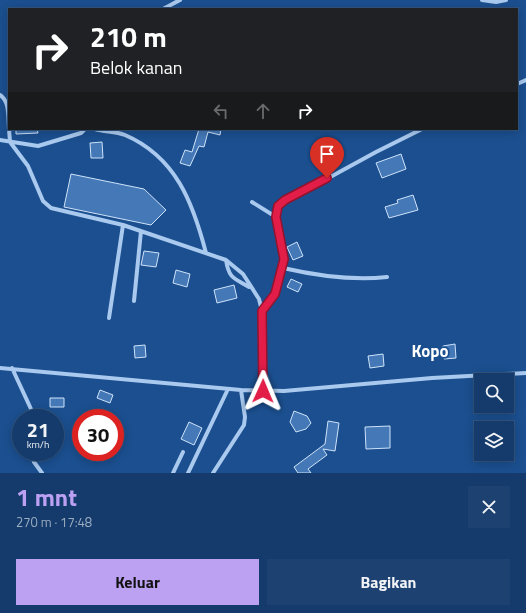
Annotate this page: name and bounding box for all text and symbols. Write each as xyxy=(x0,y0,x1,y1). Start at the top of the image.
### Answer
text: 210 m xyxy=(90,15,167,58)
icon: right xyxy=(24,24,76,76)
text: Belok kanan xyxy=(90,54,182,81)
icon: left xyxy=(210,100,232,122)
icon: ahead xyxy=(252,100,274,122)
icon: right xyxy=(294,100,316,122)
pin xyxy=(310,137,344,178)
icon: arrive xyxy=(316,143,338,165)
district label: Kopo xyxy=(411,338,449,364)
position arrow xyxy=(242,370,284,412)
map controls xyxy=(474,373,514,461)
button: search xyxy=(474,373,514,413)
speed limit sign: 30 xyxy=(72,409,124,461)
text: 21 xyxy=(27,414,49,445)
button: layers xyxy=(474,421,514,461)
text: km/h xyxy=(27,437,49,452)
text: 1 mnt xyxy=(16,479,77,515)
button: close xyxy=(468,486,510,528)
text: 270 m · 17:48 xyxy=(16,512,92,532)
button: Keluar xyxy=(16,559,259,605)
button: Bagikan xyxy=(267,559,510,605)

